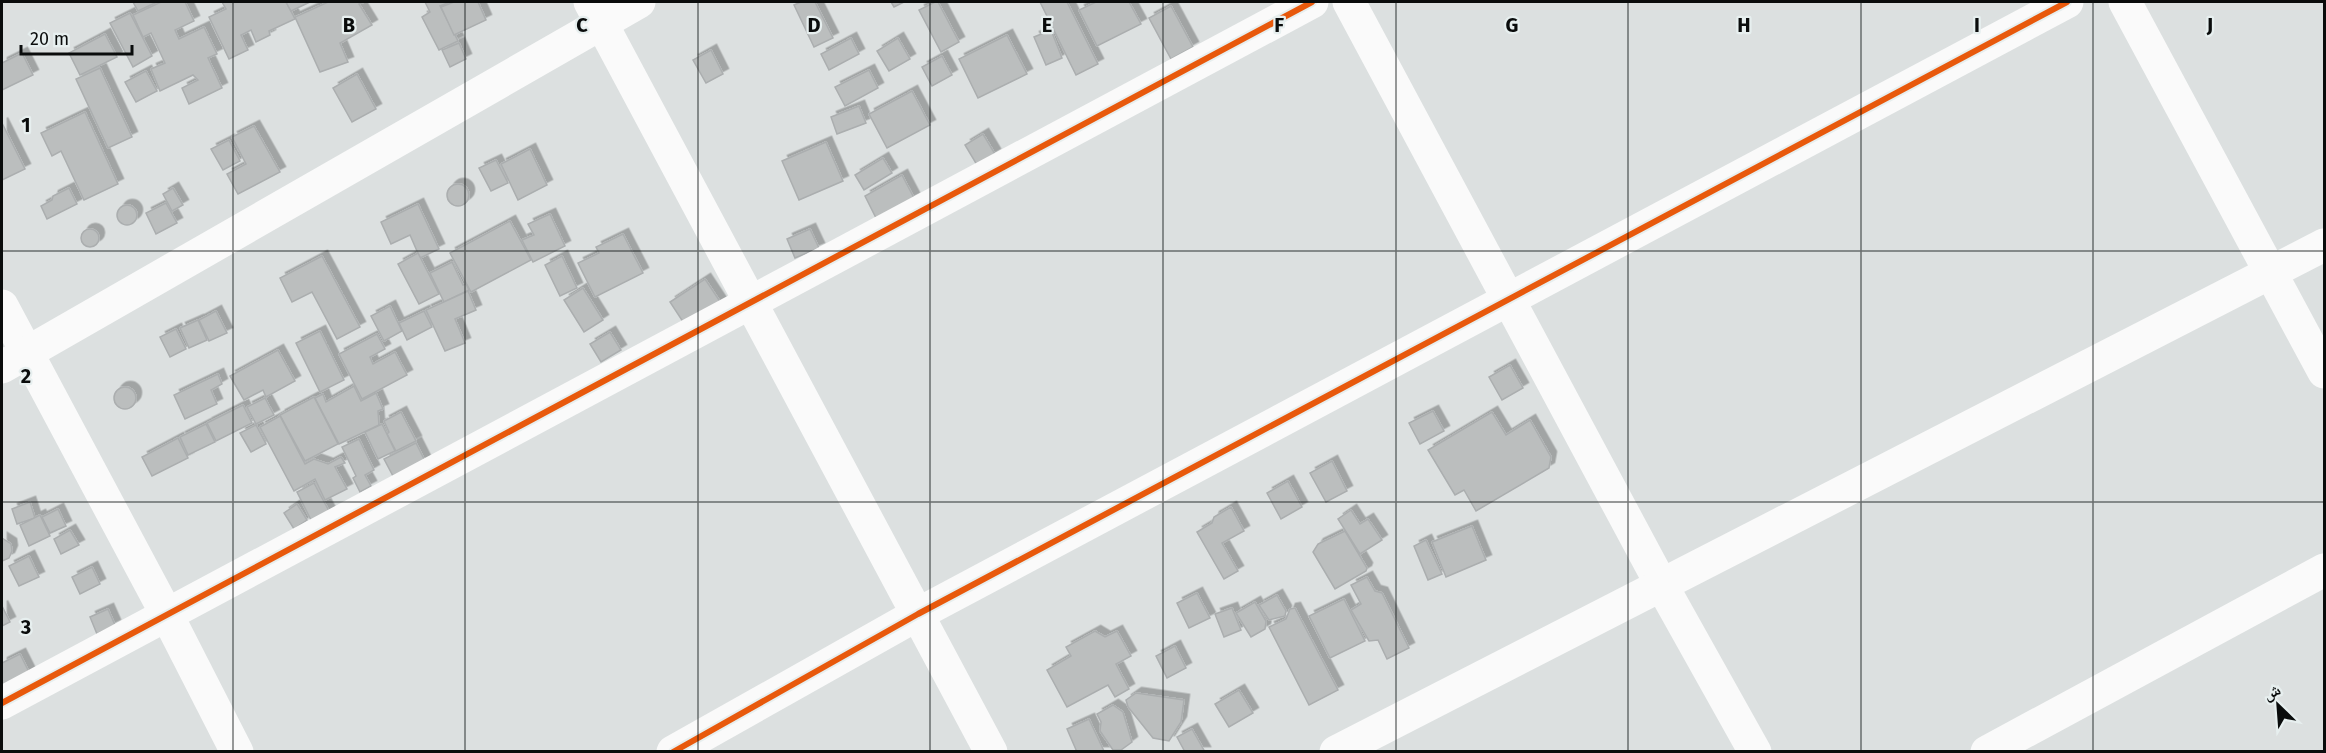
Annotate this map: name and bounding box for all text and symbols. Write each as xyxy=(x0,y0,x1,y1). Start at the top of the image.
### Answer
text: B xyxy=(343,13,355,37)
text: C xyxy=(576,13,588,37)
text: D xyxy=(807,13,821,37)
text: E xyxy=(1042,13,1052,37)
text: F xyxy=(1274,13,1284,37)
text: G xyxy=(1506,13,1518,37)
text: H xyxy=(1737,13,1751,37)
text: I xyxy=(1974,13,1980,37)
text: J xyxy=(2206,13,2213,37)
scale bar xyxy=(21,18,132,56)
text: 20 m xyxy=(30,28,69,50)
text: 1 xyxy=(21,113,31,137)
text: 2 xyxy=(21,364,31,388)
text: 3 xyxy=(20,615,31,639)
north arrow xyxy=(2248,675,2308,735)
text: ش xyxy=(2260,680,2284,704)

